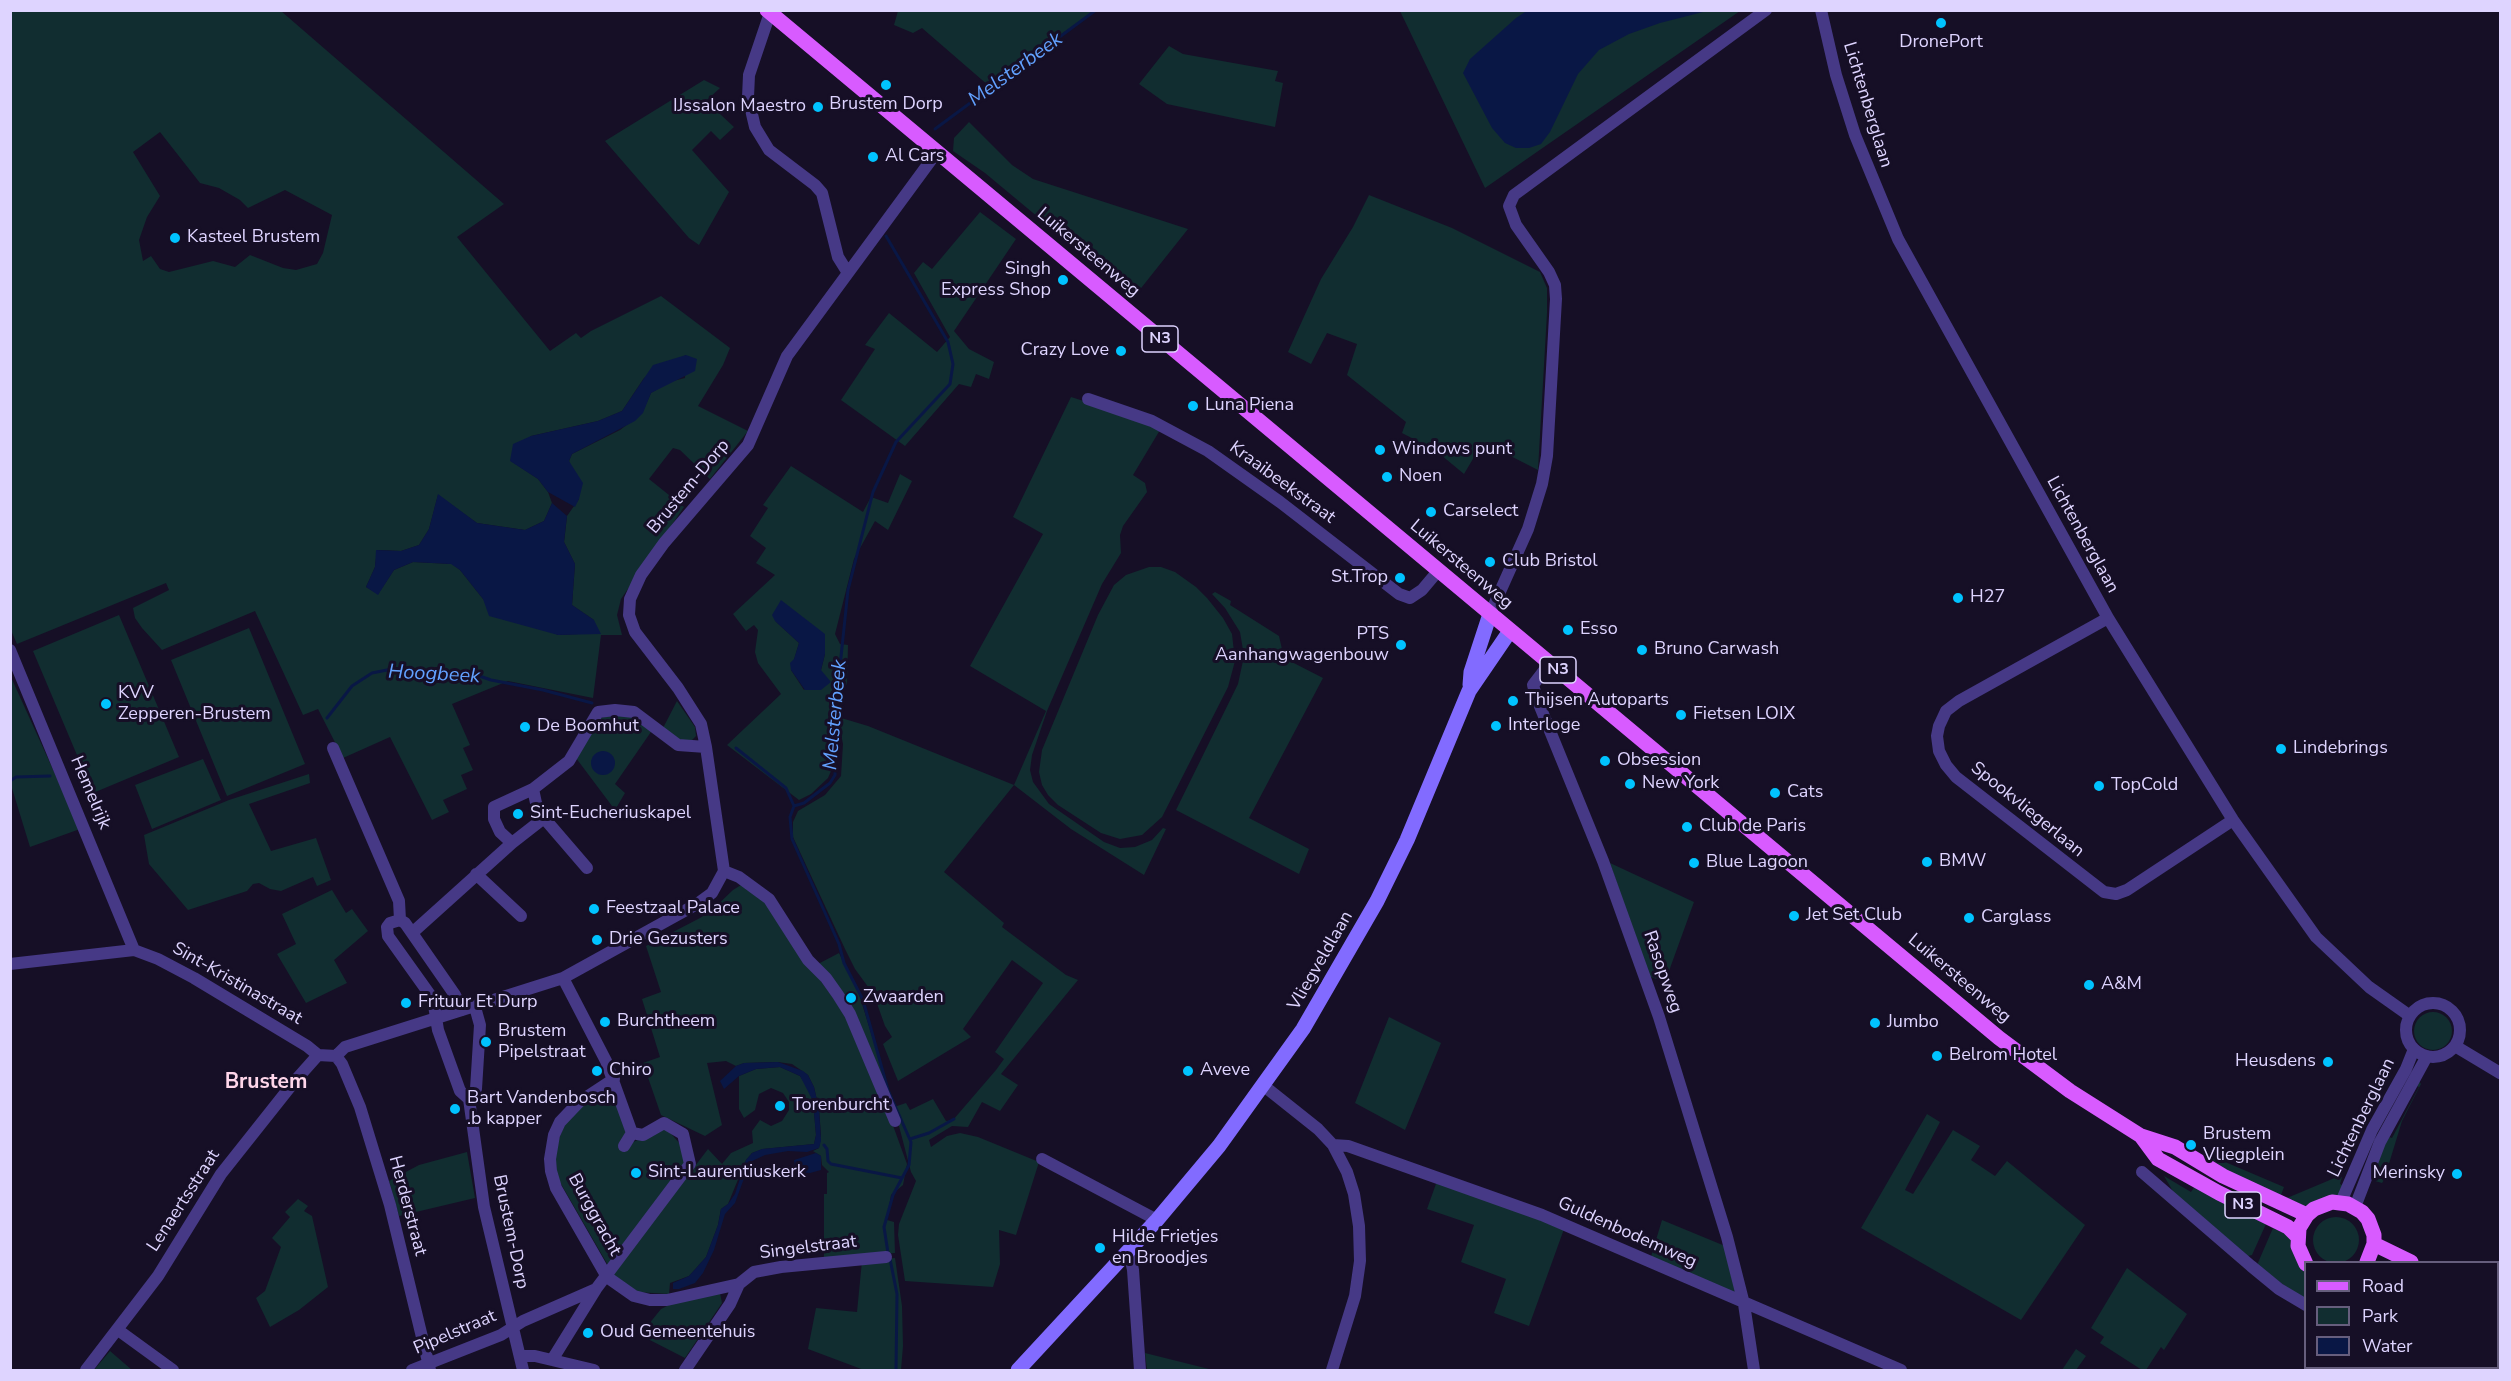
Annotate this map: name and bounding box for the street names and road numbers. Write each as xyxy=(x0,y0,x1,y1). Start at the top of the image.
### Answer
street label: Lichtenberglaan xyxy=(1838,40,1896,170)
street label: Luikersteenweg xyxy=(1032,204,1144,302)
road number: N3 xyxy=(1142,326,1178,352)
street label: Brustem-Dorp xyxy=(643,435,735,539)
street label: Kraaibeekstraat xyxy=(1225,437,1339,529)
street label: Lichtenberglaan xyxy=(2041,473,2123,597)
street label: Luikersteenweg xyxy=(1405,516,1517,614)
road number: N3 xyxy=(1540,657,1576,683)
street label: Hemelrijk xyxy=(65,753,115,833)
street label: Spookvliegerlaan xyxy=(1966,758,2088,862)
street label: Vliegveldlaan xyxy=(1284,907,1358,1015)
street label: Rasopweg xyxy=(1638,928,1686,1016)
street label: Luikersteenweg xyxy=(1903,930,2015,1028)
street label: Sint-Kristinastraat xyxy=(168,938,306,1030)
street label: Lichtenberglaan xyxy=(2324,1055,2400,1181)
street label: Lenaertsstraat xyxy=(143,1146,225,1256)
street label: Herderstraat xyxy=(383,1154,431,1258)
street label: Burggracht xyxy=(563,1170,625,1260)
street label: Brustem-Dorp xyxy=(487,1173,533,1291)
road number: N3 xyxy=(2225,1192,2261,1218)
street label: Guldenbodemweg xyxy=(1554,1193,1700,1273)
street label: Singelstraat xyxy=(758,1231,858,1265)
street label: Pipelstraat xyxy=(411,1306,499,1360)

